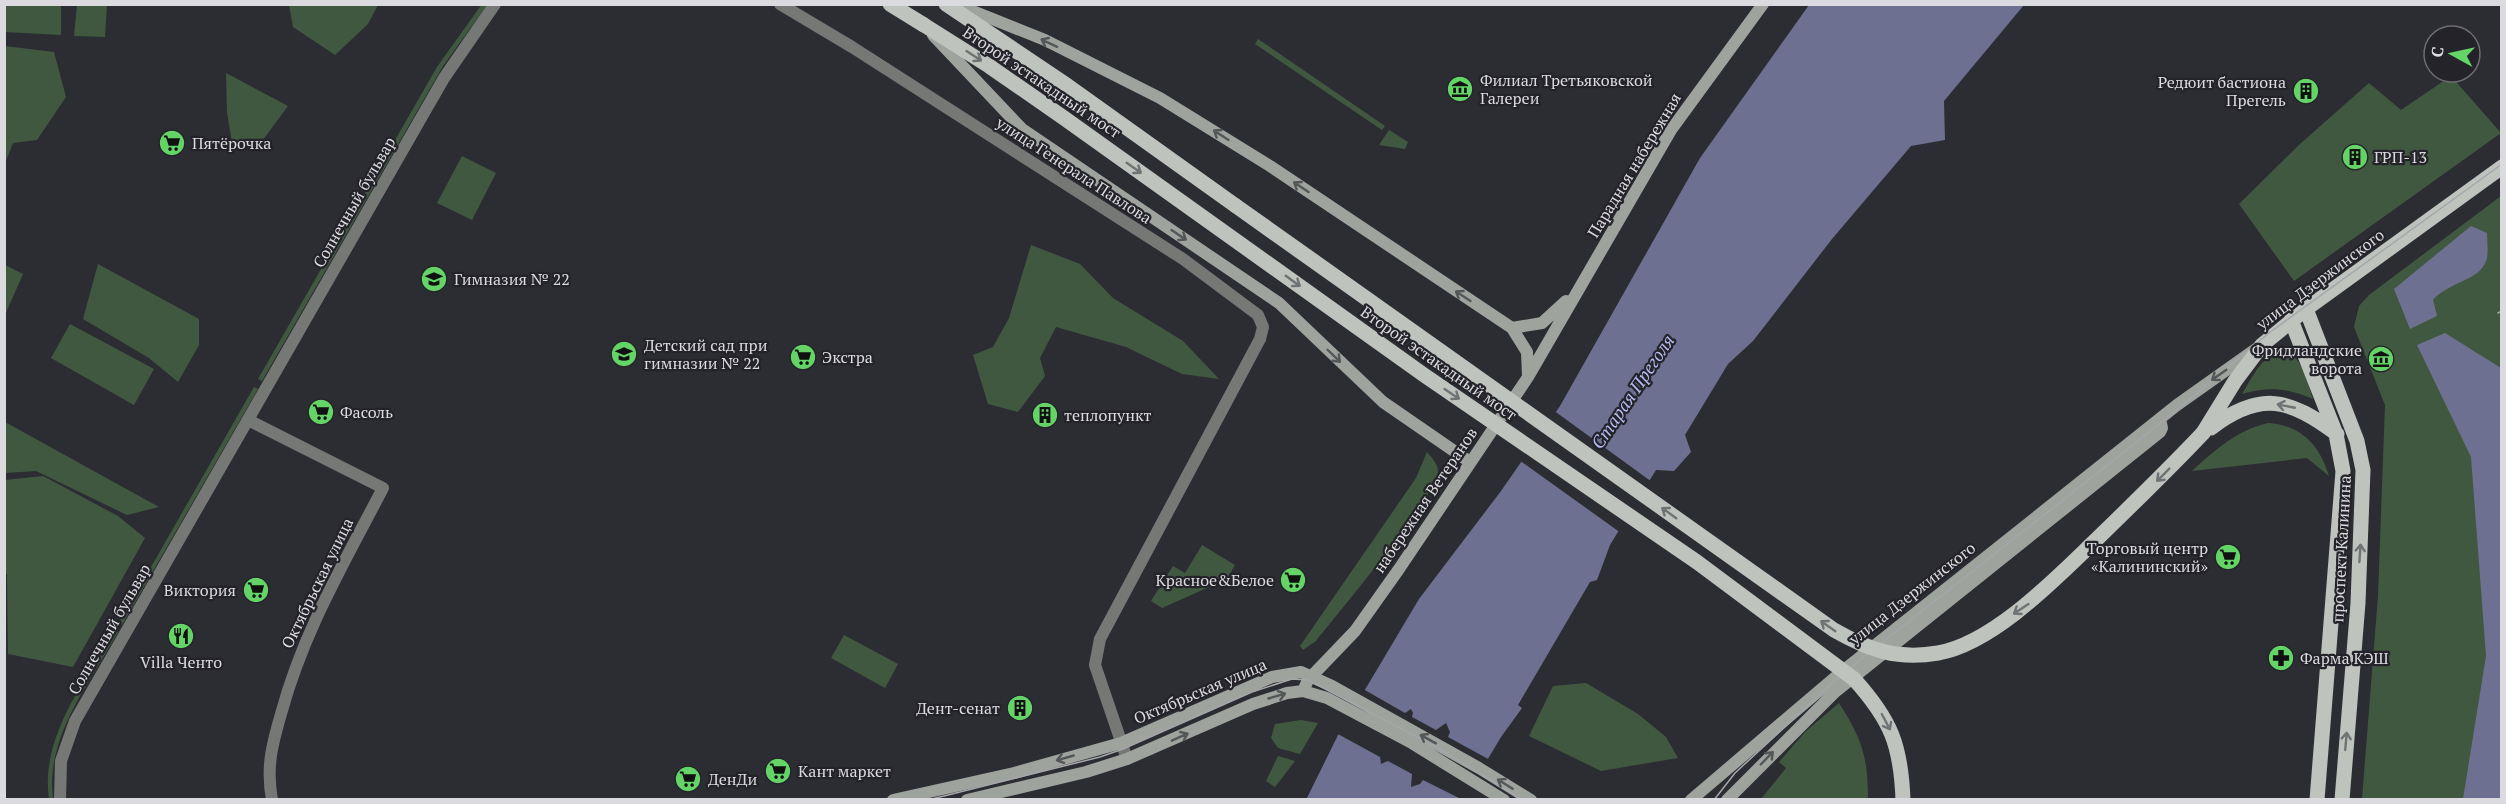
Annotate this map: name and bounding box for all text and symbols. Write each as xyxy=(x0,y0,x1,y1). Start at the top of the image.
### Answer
street label: Второй эстакадный мост xyxy=(959,21,1125,143)
north arrow xyxy=(2422,24,2482,84)
one-way arrow xyxy=(1040,36,1058,48)
text: С xyxy=(2426,45,2449,59)
one-way arrow xyxy=(965,51,982,63)
place label: Филиал Третьяковской Галереи xyxy=(1480,69,1653,109)
place label: Редюит бастиона Прегель xyxy=(2158,71,2286,111)
museum icon: Филиал Третьяковской Галереи xyxy=(1445,74,1475,104)
building icon: Редюит бастиона Прегель xyxy=(2291,76,2321,106)
street label: Парадная набережная xyxy=(1582,88,1686,242)
street label: улица Генерала Павлова xyxy=(991,111,1156,229)
supermarket icon: Пятёрочка xyxy=(157,128,187,158)
one-way arrow xyxy=(1213,128,1230,140)
place label: Пятёрочка xyxy=(192,132,271,154)
street label: Солнечный бульвар xyxy=(308,133,400,271)
building icon: ГРП-13 xyxy=(2340,142,2370,172)
place label: ГРП-13 xyxy=(2374,146,2427,168)
one-way arrow xyxy=(1125,162,1142,174)
one-way arrow xyxy=(1293,181,1310,193)
street label: улица Дзержинского xyxy=(2251,223,2389,335)
one-way arrow xyxy=(1170,229,1186,241)
school or university icon: Гимназия № 22 xyxy=(419,264,449,294)
place label: Гимназия № 22 xyxy=(454,268,570,290)
one-way arrow xyxy=(1284,275,1300,287)
one-way arrow xyxy=(1455,290,1471,302)
street label: Второй эстакадный мост xyxy=(1356,301,1522,425)
water label: Старая Преголя xyxy=(1585,330,1679,453)
place label: Детский сад при гимназии № 22 xyxy=(644,334,768,374)
school or university icon: Детский сад при гимназии № 22 xyxy=(609,339,639,369)
place label: Фридландские ворота xyxy=(2252,339,2362,379)
supermarket icon: Экстра xyxy=(788,342,818,372)
museum icon: Фридландские ворота xyxy=(2366,344,2396,374)
place label: Экстра xyxy=(822,346,873,368)
one-way arrow xyxy=(1327,349,1342,363)
one-way arrow xyxy=(2212,369,2228,381)
one-way arrow xyxy=(1443,388,1459,400)
supermarket icon: Фасоль xyxy=(306,397,336,427)
building icon: теплопункт xyxy=(1030,400,1060,430)
one-way arrow xyxy=(2277,400,2297,411)
place label: Фасоль xyxy=(340,401,393,423)
place label: теплопункт xyxy=(1064,404,1151,426)
street label: набережная Ветеранов xyxy=(1368,423,1482,577)
one-way arrow xyxy=(2155,468,2170,483)
street label: проспект Калинина xyxy=(2326,475,2356,623)
one-way arrow xyxy=(1661,507,1677,519)
street label: Октябрьская улица xyxy=(276,514,358,652)
street label: улица Дзержинского xyxy=(1843,537,1980,650)
place label: Торговый центр «Калининский» xyxy=(2087,537,2208,577)
supermarket icon: Торговый центр «Калининский» xyxy=(2213,542,2243,572)
one-way arrow xyxy=(2355,544,2366,564)
street label: Солнечный бульвар xyxy=(63,560,155,698)
supermarket icon: Красное&Белое xyxy=(1278,565,1308,595)
place label: Красное&Белое xyxy=(1156,569,1274,591)
supermarket icon: Виктория xyxy=(241,575,271,605)
place label: Виктория xyxy=(164,579,236,601)
one-way arrow xyxy=(2014,603,2030,615)
one-way arrow xyxy=(1820,620,1836,632)
restaurant icon: Villa Ченто xyxy=(166,621,196,651)
pharmacy icon: Фарма КЭШ xyxy=(2266,643,2296,673)
place label: Фарма КЭШ xyxy=(2300,647,2389,669)
place label: Villa Ченто xyxy=(140,651,222,673)
street label: Октябрьская улица xyxy=(1130,653,1270,729)
one-way arrow xyxy=(1267,690,1286,701)
building icon: Дент-сенат xyxy=(1005,693,1035,723)
place label: Дент-сенат xyxy=(916,697,1000,719)
one-way arrow xyxy=(1880,713,1892,730)
one-way arrow xyxy=(1170,731,1189,742)
one-way arrow xyxy=(2341,732,2352,752)
one-way arrow xyxy=(1420,733,1437,745)
one-way arrow xyxy=(1760,750,1775,765)
one-way arrow xyxy=(1056,753,1075,764)
supermarket icon: Кант маркет xyxy=(763,756,793,786)
place label: Кант маркет xyxy=(798,760,891,782)
supermarket icon: ДенДи xyxy=(673,764,703,794)
place label: ДенДи xyxy=(708,768,758,790)
one-way arrow xyxy=(1497,777,1514,789)

